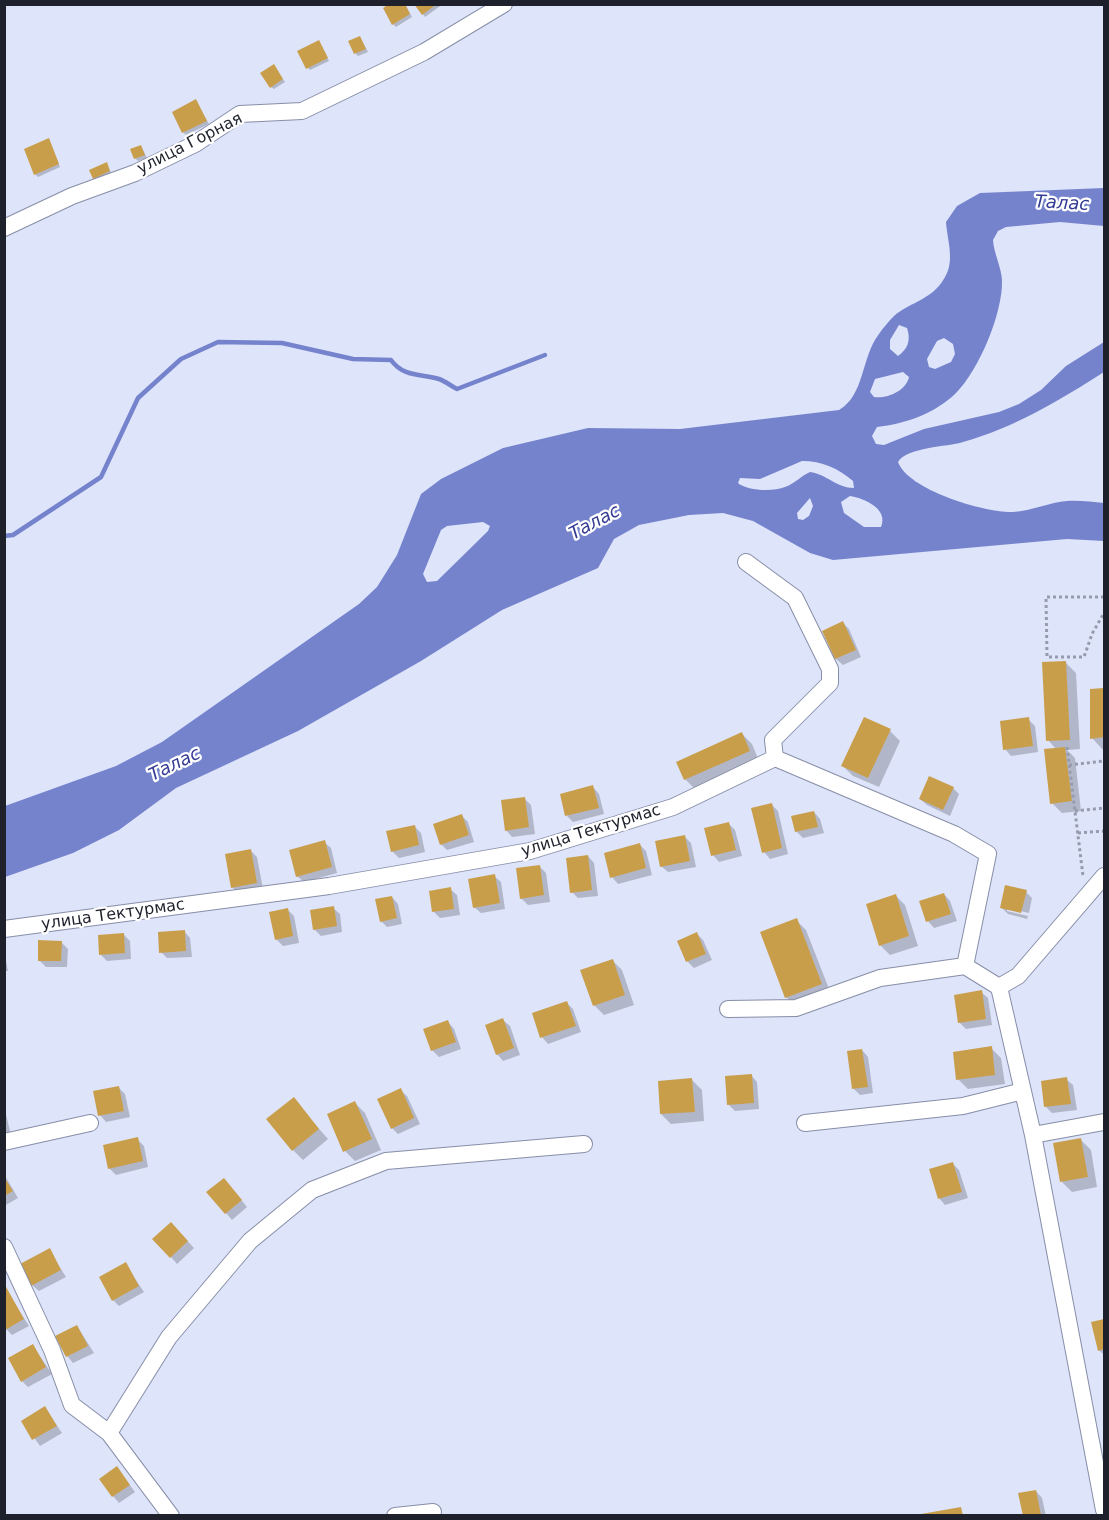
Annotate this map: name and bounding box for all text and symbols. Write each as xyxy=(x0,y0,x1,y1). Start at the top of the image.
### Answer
street label: улица Горная xyxy=(134,109,246,179)
water label: Талас xyxy=(1034,192,1090,216)
water label: Талас xyxy=(566,501,624,545)
water label: Талас xyxy=(146,743,204,787)
street label: улица Тектурмас xyxy=(519,801,663,861)
street label: улица Тектурмас xyxy=(40,895,186,935)

